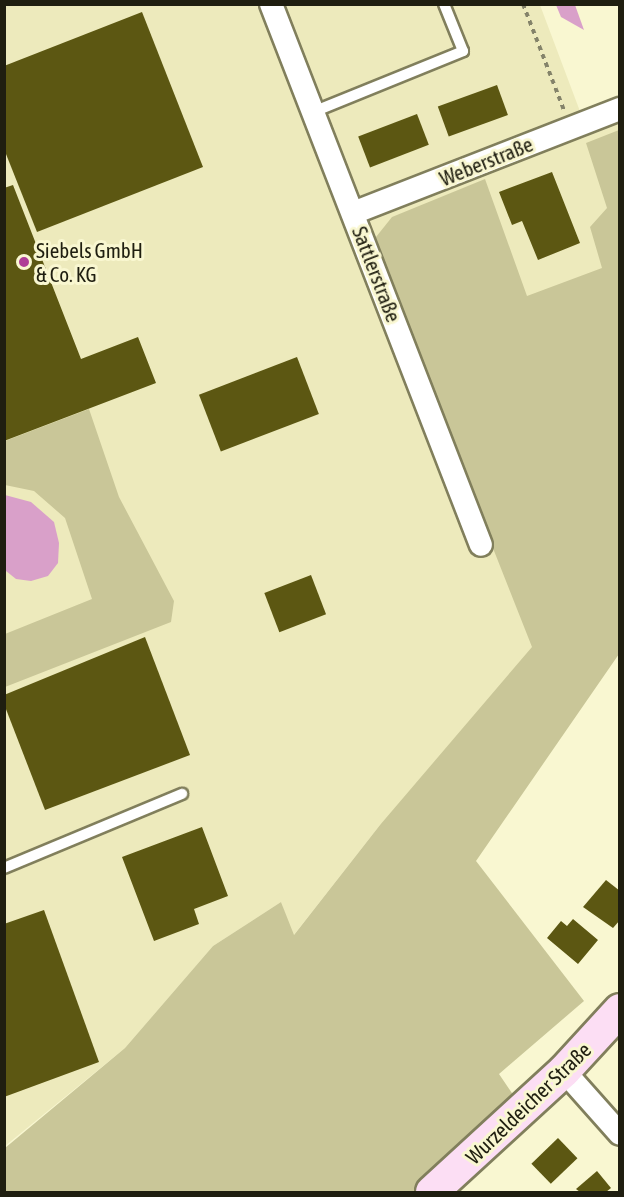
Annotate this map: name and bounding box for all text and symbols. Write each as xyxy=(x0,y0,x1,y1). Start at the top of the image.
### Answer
street label: Weberstraße xyxy=(436,131,536,191)
street label: Sattlerstraße xyxy=(347,223,407,325)
place label: Siebels GmbH & Co. KG xyxy=(36,237,143,287)
marker: Siebels GmbH & Co. KG xyxy=(17,255,31,269)
street label: Wurzeldeicher Straße xyxy=(460,1037,596,1169)

